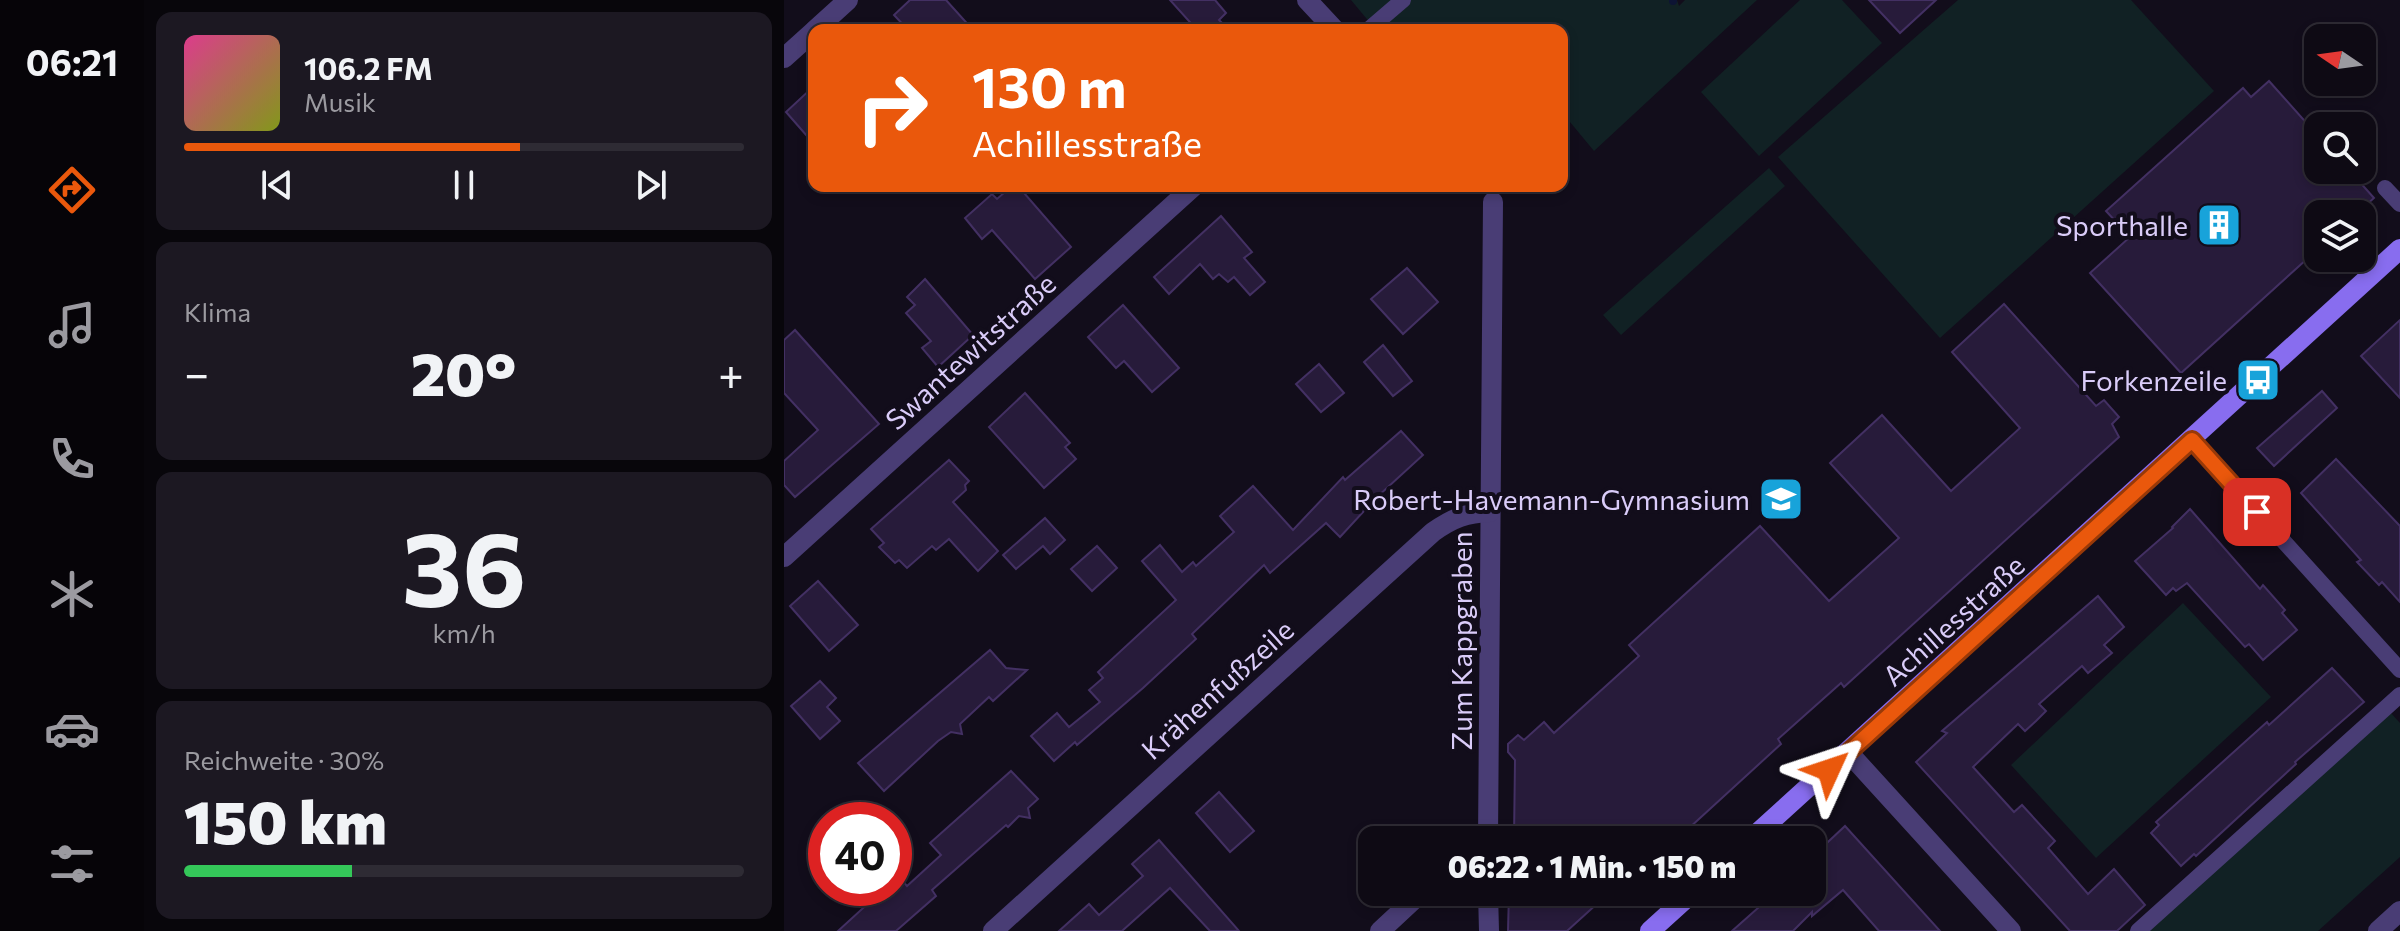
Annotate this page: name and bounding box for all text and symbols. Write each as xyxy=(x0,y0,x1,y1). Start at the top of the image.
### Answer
north arrow xyxy=(2304,24,2376,96)
map controls xyxy=(2304,24,2376,272)
text: 06:21 xyxy=(26,39,118,83)
text: 106.2 FM xyxy=(304,49,433,86)
text: 130 m xyxy=(972,51,1127,120)
icon: right xyxy=(840,56,944,160)
text: Musik xyxy=(304,86,376,117)
button: search xyxy=(2304,112,2376,184)
text: Achillesstraße xyxy=(972,120,1202,164)
icon: directions xyxy=(44,162,100,218)
icon: previous xyxy=(255,163,299,207)
icon: pause xyxy=(442,163,486,207)
icon: next xyxy=(629,163,673,207)
button: layers xyxy=(2304,200,2376,272)
building icon: Sporthalle xyxy=(2195,201,2243,249)
place label: Sporthalle xyxy=(2056,208,2188,242)
street label: Swantewitstraße xyxy=(878,266,1062,436)
text: Klima xyxy=(184,296,251,327)
icon: music xyxy=(44,297,100,353)
text: 20° xyxy=(411,335,516,408)
text: − xyxy=(184,345,209,399)
text: + xyxy=(718,345,744,399)
bus stop icon: Forkenzeile xyxy=(2234,356,2282,404)
place label: Forkenzeile xyxy=(2081,363,2227,397)
icon: phone xyxy=(44,431,100,487)
school or university icon: Robert-Havemann-Gymnasium xyxy=(1757,475,1805,523)
pin xyxy=(2223,478,2291,546)
place label: Robert-Havemann-Gymnasium xyxy=(1353,482,1750,516)
icon: arrive xyxy=(2235,490,2279,534)
text: 36 xyxy=(402,501,526,628)
street label: Zum Kappgraben xyxy=(1444,532,1478,750)
street label: Achillesstraße xyxy=(1875,548,2031,692)
icon: climate xyxy=(44,566,100,622)
street label: Krähenfußzeile xyxy=(1134,612,1300,766)
text: km/h xyxy=(432,617,496,648)
icon: car xyxy=(44,701,100,757)
position arrow xyxy=(1787,728,1871,812)
text: Reichweite · 30% xyxy=(184,744,384,775)
text: 150 km xyxy=(184,783,387,856)
speed limit sign: 40 xyxy=(808,802,912,906)
icon: filters xyxy=(44,836,100,892)
text: 06:22 · 1 Min. · 150 m xyxy=(1448,847,1736,884)

